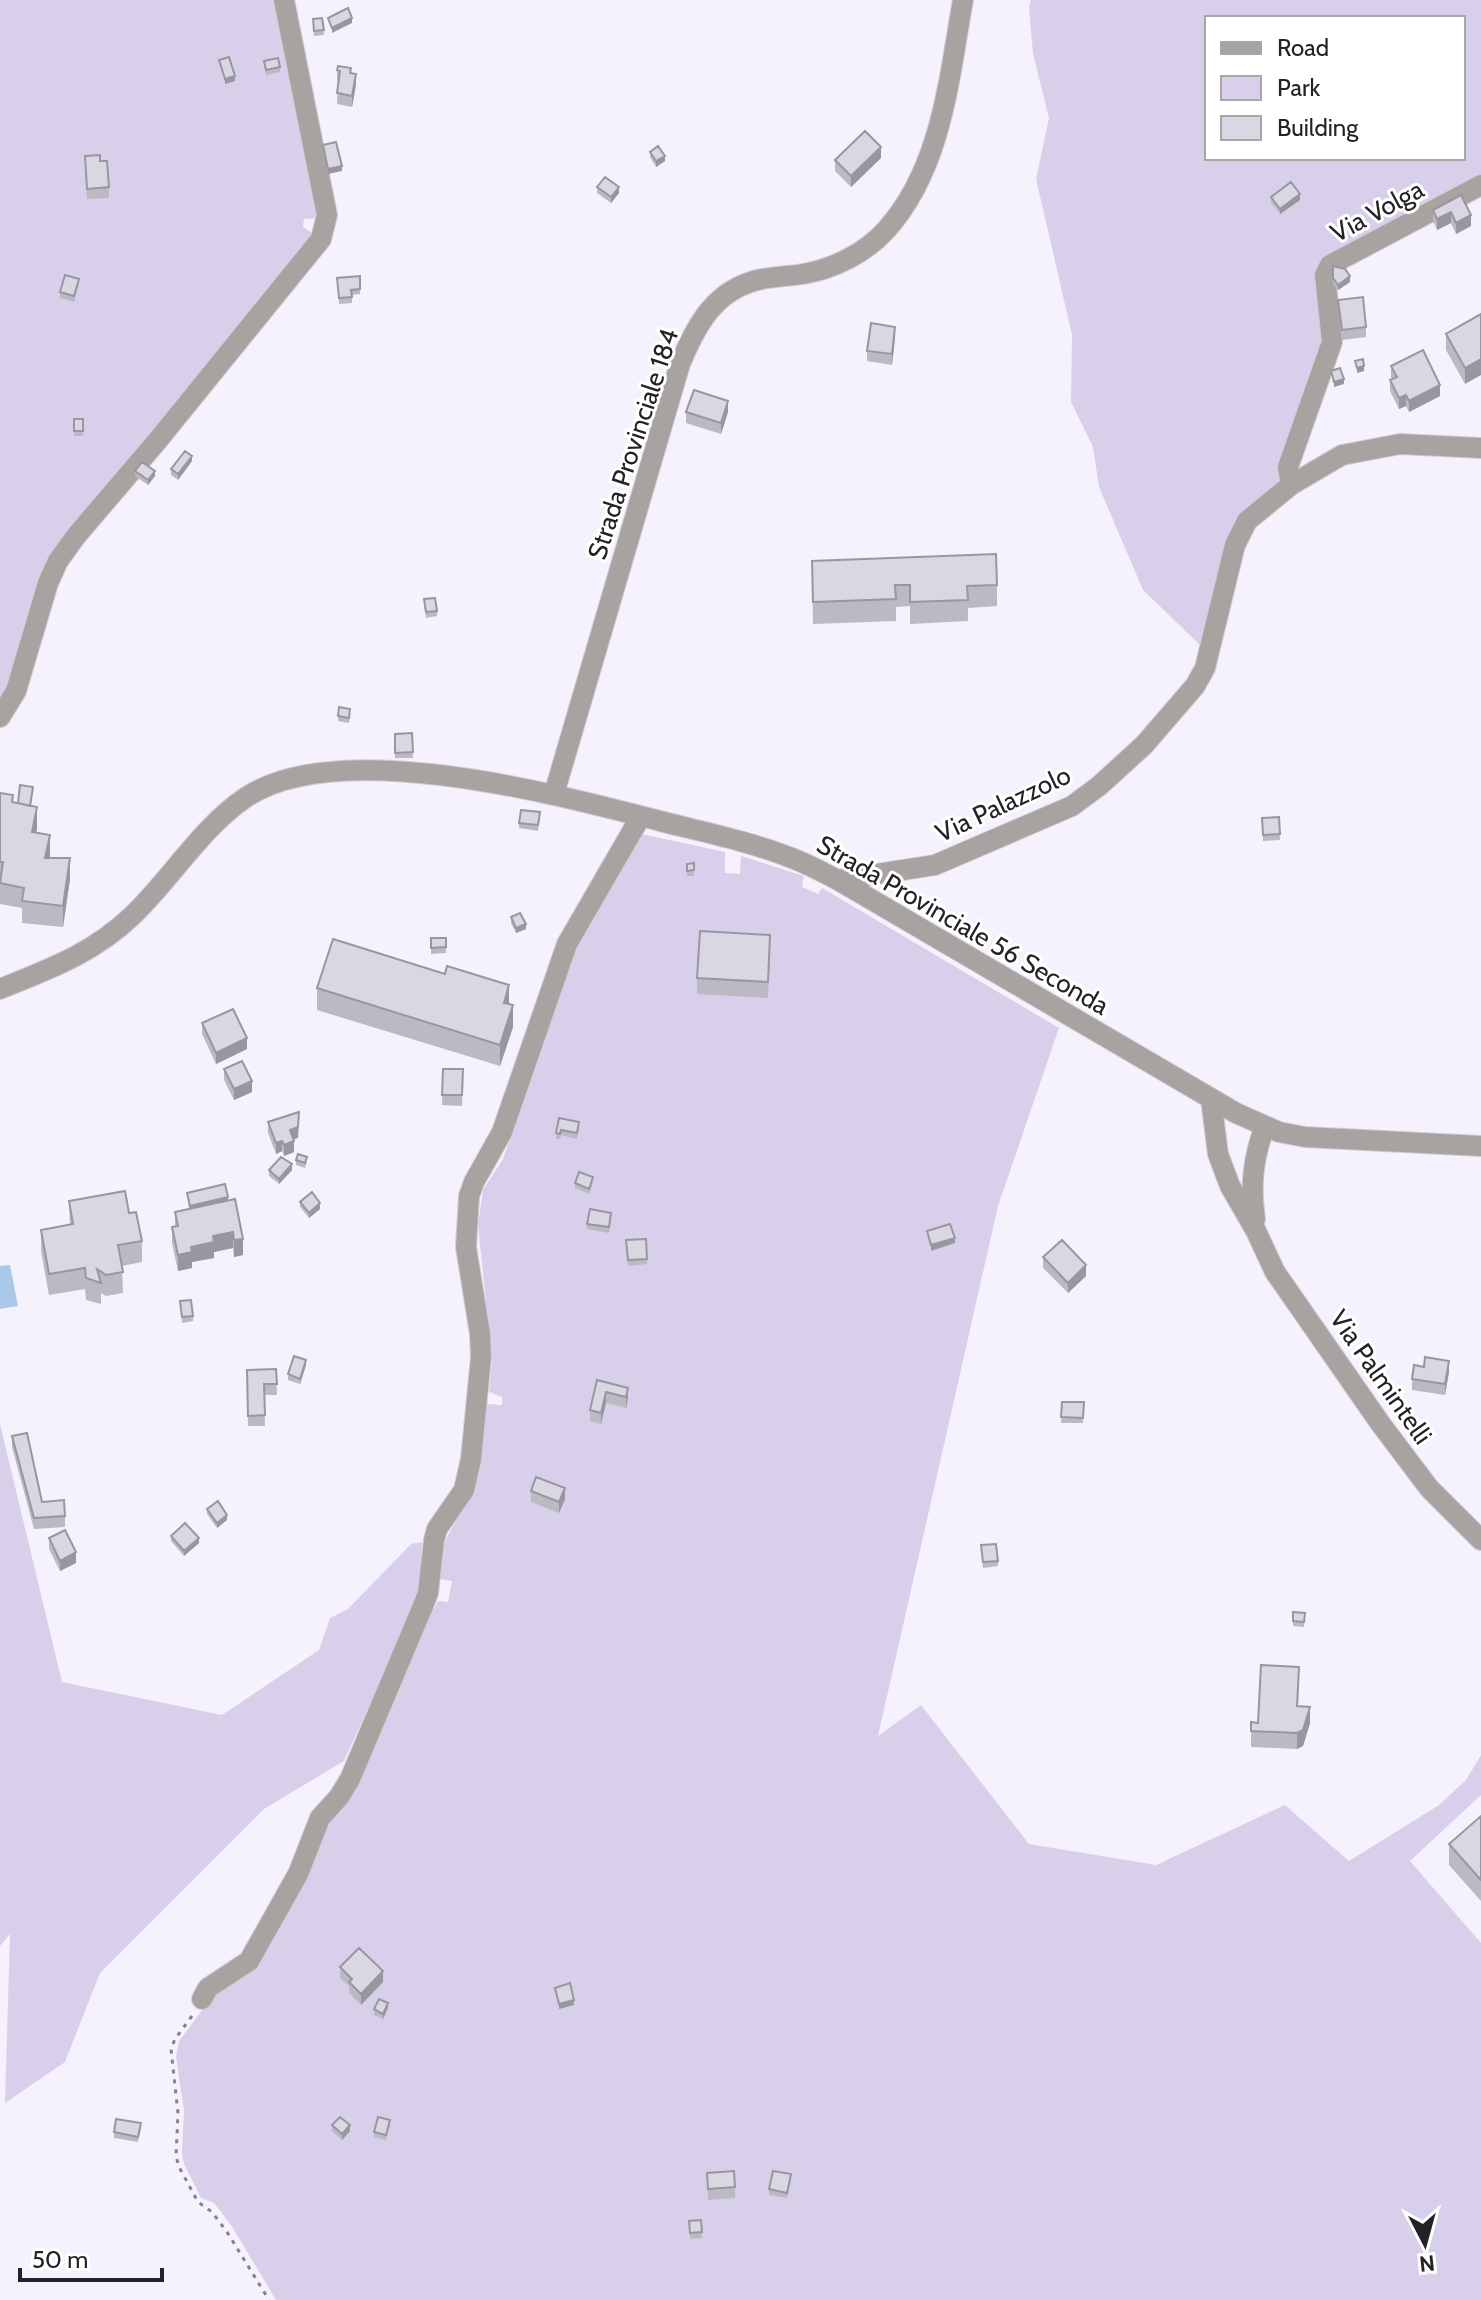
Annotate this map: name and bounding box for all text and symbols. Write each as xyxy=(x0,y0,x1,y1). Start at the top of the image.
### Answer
legend xyxy=(1205,16,1465,160)
text: Road xyxy=(1277,33,1329,62)
text: Park xyxy=(1277,73,1320,102)
text: Building xyxy=(1277,113,1359,142)
street label: Via Volga xyxy=(1325,173,1430,249)
street label: Strada Provinciale 184 xyxy=(581,325,685,563)
street label: Via Palazzolo xyxy=(930,759,1076,849)
street label: Strada Provinciale 56 Seconda xyxy=(811,828,1115,1022)
street label: Via Palmintelli xyxy=(1323,1304,1439,1450)
north arrow xyxy=(1385,2204,1465,2284)
scale bar xyxy=(20,2232,162,2282)
text: 50 m xyxy=(32,2245,88,2274)
text: N xyxy=(1418,2249,1436,2278)

